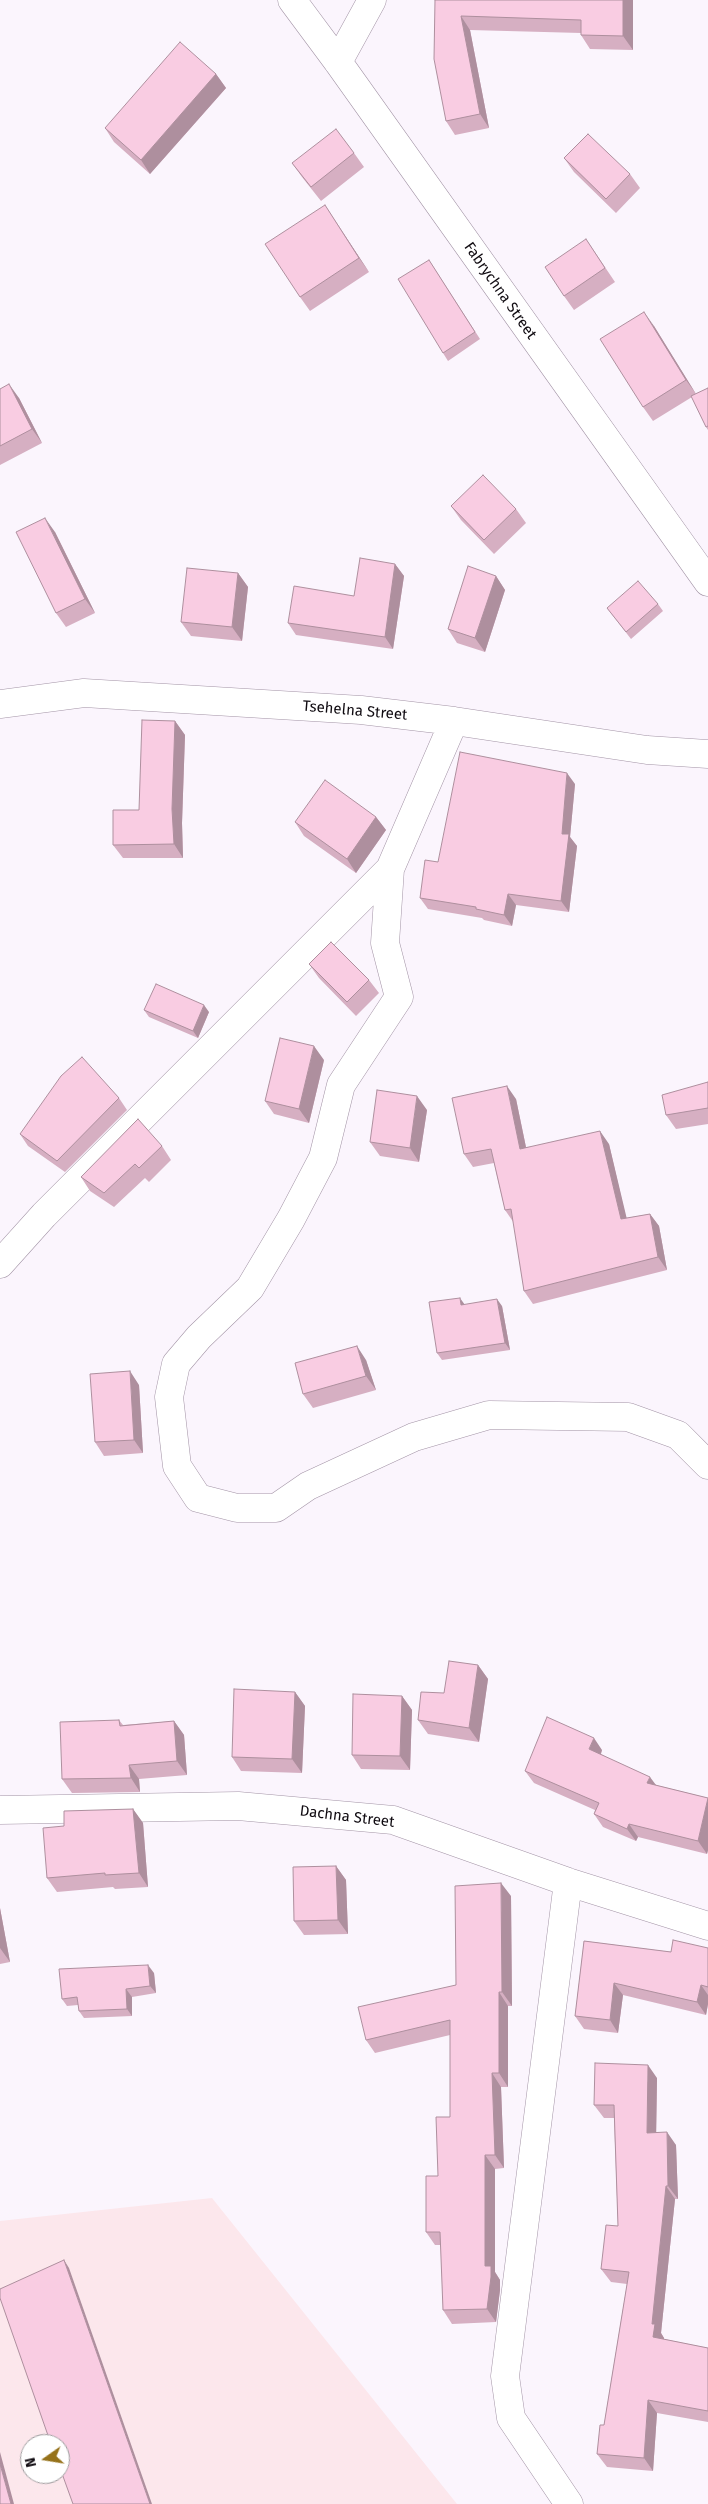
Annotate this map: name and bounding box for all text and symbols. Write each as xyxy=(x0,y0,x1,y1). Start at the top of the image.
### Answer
street label: Fabrychna Street xyxy=(460,239,540,343)
street label: Tsehelna Street xyxy=(302,697,408,725)
street label: Dachna Street xyxy=(299,1802,395,1832)
north arrow xyxy=(20,2434,70,2484)
text: N xyxy=(22,2456,40,2469)

